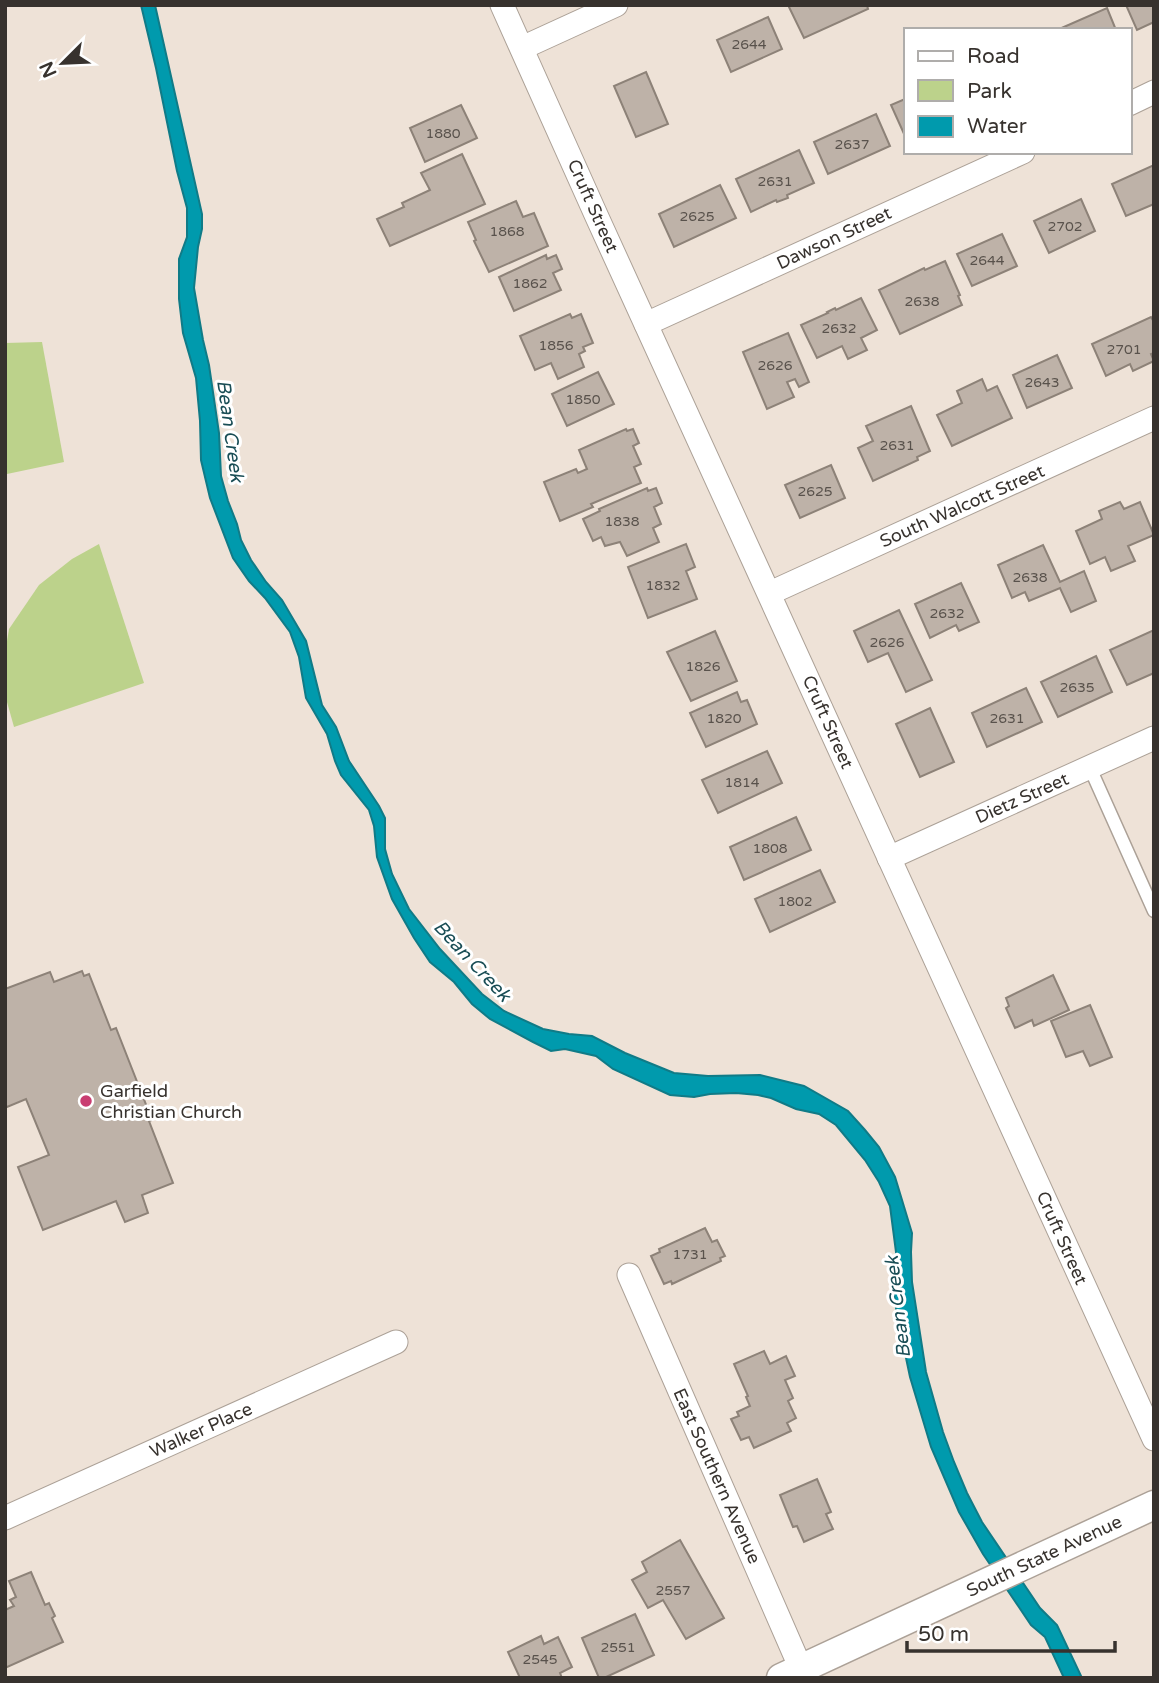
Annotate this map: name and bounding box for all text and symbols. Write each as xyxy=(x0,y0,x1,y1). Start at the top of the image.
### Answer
north arrow xyxy=(28,28,98,98)
legend xyxy=(904,28,1131,154)
house number: 2644 xyxy=(731,36,767,53)
text: Road xyxy=(967,44,1020,69)
text: N xyxy=(35,58,62,81)
text: Park xyxy=(967,79,1012,104)
text: Water xyxy=(967,114,1027,139)
house number: 1880 xyxy=(425,125,461,142)
house number: 2637 xyxy=(834,136,870,153)
street label: Cruft Street xyxy=(563,156,623,256)
house number: 2631 xyxy=(757,173,793,190)
street label: Dawson Street xyxy=(773,202,895,274)
house number: 2625 xyxy=(679,208,715,225)
house number: 2702 xyxy=(1047,218,1083,235)
house number: 1868 xyxy=(489,223,525,240)
house number: 2644 xyxy=(969,252,1005,269)
house number: 1862 xyxy=(512,275,548,292)
house number: 2638 xyxy=(904,293,940,310)
house number: 2632 xyxy=(821,320,857,337)
house number: 1856 xyxy=(538,337,574,354)
house number: 2701 xyxy=(1106,341,1142,358)
house number: 2626 xyxy=(757,357,793,374)
house number: 2643 xyxy=(1024,374,1060,391)
water label: Bean Creek xyxy=(212,378,248,485)
house number: 1850 xyxy=(565,391,601,408)
house number: 2631 xyxy=(879,437,915,454)
street label: South Walcott Street xyxy=(876,460,1048,552)
house number: 2625 xyxy=(797,483,833,500)
house number: 1838 xyxy=(604,513,640,530)
house number: 2638 xyxy=(1012,569,1048,586)
house number: 1832 xyxy=(645,577,681,594)
house number: 2632 xyxy=(929,605,965,622)
house number: 2626 xyxy=(869,634,905,651)
house number: 1826 xyxy=(685,658,721,675)
street label: Cruft Street xyxy=(798,672,858,772)
house number: 2635 xyxy=(1059,679,1095,696)
house number: 1820 xyxy=(706,710,742,727)
house number: 2631 xyxy=(989,710,1025,727)
street label: Dietz Street xyxy=(972,768,1072,828)
house number: 1814 xyxy=(724,774,760,791)
house number: 1808 xyxy=(752,840,788,857)
house number: 1802 xyxy=(777,893,813,910)
water label: Bean Creek xyxy=(429,916,516,1007)
place label: Garfield Christian Church xyxy=(100,1080,242,1123)
marker: Garfield Christian Church xyxy=(78,1093,94,1109)
street label: Cruft Street xyxy=(1032,1188,1092,1288)
house number: 1731 xyxy=(672,1246,708,1263)
water label: Bean Creek xyxy=(881,1253,915,1359)
street label: East Southern Avenue xyxy=(668,1385,766,1567)
street label: Walker Place xyxy=(146,1398,256,1462)
street label: South State Avenue xyxy=(963,1510,1125,1602)
house number: 2557 xyxy=(655,1582,691,1599)
scale bar xyxy=(907,1610,1115,1654)
text: 50 m xyxy=(918,1622,969,1647)
house number: 2551 xyxy=(600,1639,636,1656)
house number: 2545 xyxy=(522,1651,558,1668)

